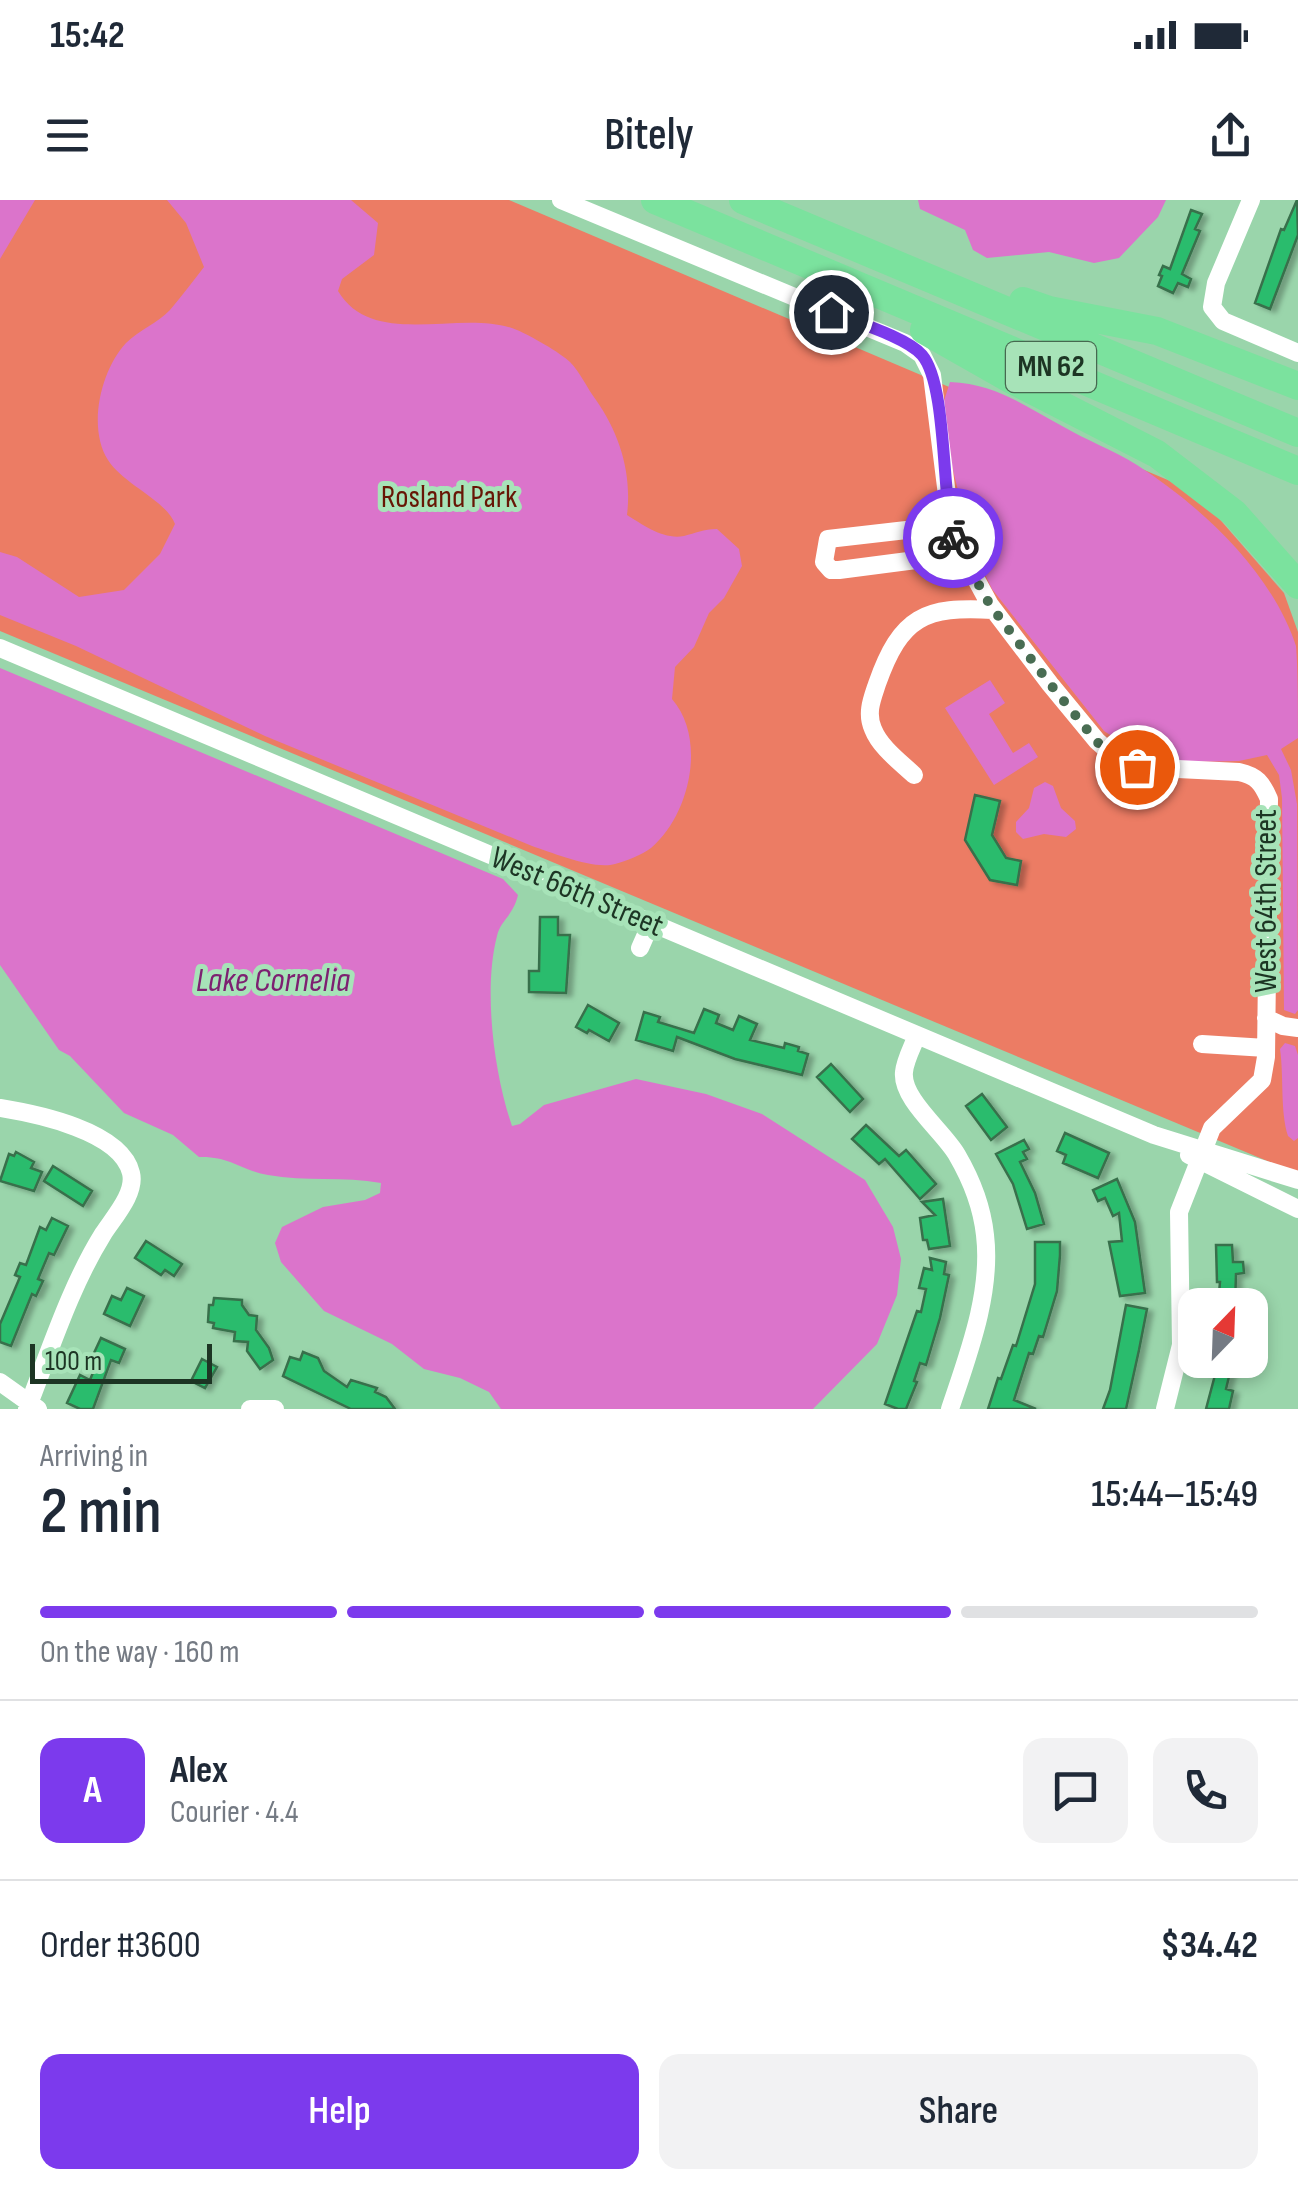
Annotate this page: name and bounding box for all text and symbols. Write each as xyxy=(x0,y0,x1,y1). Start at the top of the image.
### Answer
text: 15:42 xyxy=(50,13,125,58)
icon: menu xyxy=(40,108,95,163)
text: Bitely xyxy=(604,108,694,163)
icon: share xyxy=(1203,108,1258,163)
pin xyxy=(789,270,874,355)
icon: home xyxy=(804,285,859,340)
road number: MN 62 xyxy=(1006,342,1096,392)
park label: Rosland Park xyxy=(381,478,517,517)
courier xyxy=(903,488,1003,588)
icon: bike xyxy=(926,511,981,566)
pin xyxy=(1095,725,1180,810)
icon: bag xyxy=(1110,740,1165,795)
street label: West 64th Street xyxy=(1247,809,1286,993)
street label: West 66th Street xyxy=(485,838,669,946)
water label: Lake Cornelia xyxy=(196,959,350,1002)
north arrow xyxy=(1178,1288,1268,1378)
map controls xyxy=(1178,1288,1268,1378)
scale bar xyxy=(30,1339,212,1384)
text: 100 m xyxy=(45,1345,102,1378)
text: Arriving in xyxy=(40,1437,148,1476)
text: 15:44–15:49 xyxy=(1091,1472,1258,1517)
text: 2 min xyxy=(40,1474,162,1552)
text: On the way · 160 m xyxy=(40,1633,239,1672)
button: chat xyxy=(1023,1738,1128,1843)
button: phone xyxy=(1153,1738,1258,1843)
text: Alex xyxy=(170,1748,228,1793)
text: A xyxy=(83,1768,102,1813)
text: Courier · 4.4 xyxy=(170,1793,298,1832)
text: Order #3600 xyxy=(40,1923,201,1968)
text: $34.42 xyxy=(1161,1923,1258,1968)
button: Help xyxy=(40,2054,639,2169)
button: Share xyxy=(659,2054,1258,2169)

